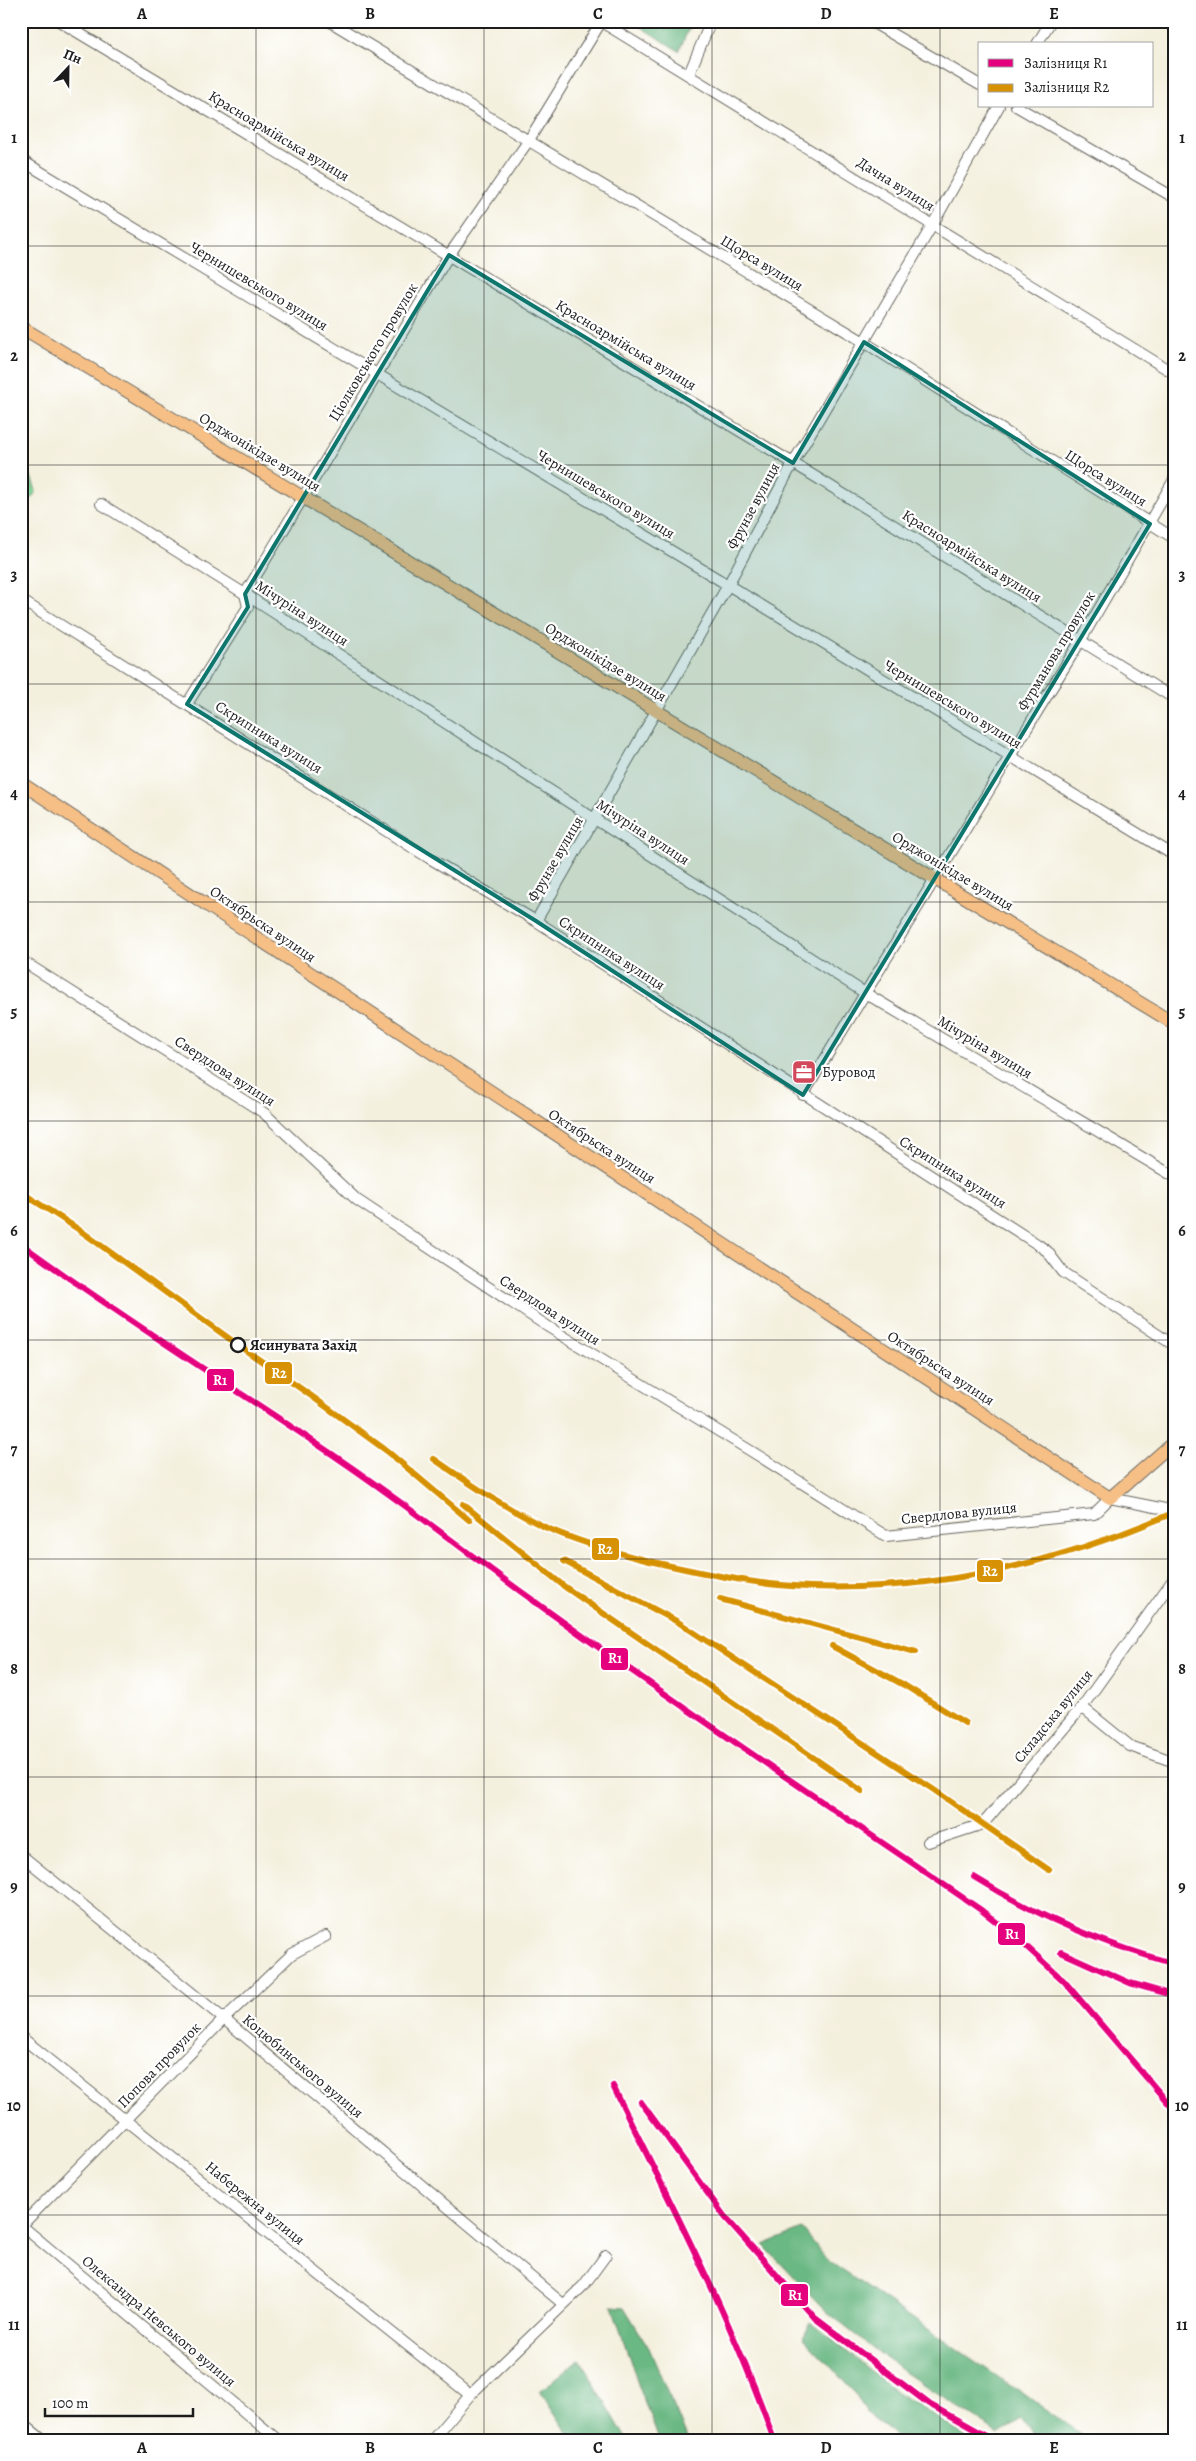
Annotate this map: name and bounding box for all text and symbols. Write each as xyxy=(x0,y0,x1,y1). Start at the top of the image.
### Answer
text: A xyxy=(136,3,148,25)
text: B xyxy=(365,3,375,25)
text: C xyxy=(593,3,603,25)
text: D xyxy=(820,3,832,25)
text: E xyxy=(1049,3,1059,25)
north arrow xyxy=(42,42,92,92)
legend xyxy=(978,42,1154,108)
text: Пн xyxy=(61,44,85,69)
text: Залізниця R1 xyxy=(1024,53,1107,73)
text: Залізниця R2 xyxy=(1024,77,1109,97)
street label: Красноармійська вулиця xyxy=(205,86,353,186)
text: 1 xyxy=(11,127,17,149)
text: 1 xyxy=(1179,127,1185,149)
street label: Дачна вулиця xyxy=(853,152,939,216)
street label: Щорса вулиця xyxy=(717,230,807,296)
street label: Чернишевського вулиця xyxy=(186,237,332,335)
street label: Ціолковського провулок xyxy=(324,279,422,425)
street label: Красноармійська вулиця xyxy=(552,295,700,395)
text: 2 xyxy=(10,345,18,367)
text: 2 xyxy=(1178,345,1186,367)
street label: Орджонікідзе вулиця xyxy=(195,408,325,496)
street label: Чернишевського вулиця xyxy=(533,445,679,543)
street label: Щорса вулиця xyxy=(1061,445,1151,511)
street label: Фрунзе вулиця xyxy=(722,459,784,553)
street label: Красноармійська вулиця xyxy=(898,505,1046,607)
text: 3 xyxy=(11,564,18,586)
text: 3 xyxy=(1179,564,1186,586)
street label: Мічуріна вулиця xyxy=(252,575,352,651)
street label: Фурманова провулок xyxy=(1012,587,1100,715)
street label: Орджонікідзе вулиця xyxy=(541,618,671,706)
street label: Чернишевського вулиця xyxy=(880,655,1026,753)
street label: Скрипника вулиця xyxy=(212,696,326,778)
text: 4 xyxy=(10,783,18,805)
text: 4 xyxy=(1178,783,1186,805)
street label: Мічуріна вулиця xyxy=(593,794,693,870)
street label: Фрунзе вулиця xyxy=(522,813,588,905)
street label: Орджонікідзе вулиця xyxy=(888,827,1018,915)
street label: Октябрьска вулиця xyxy=(206,881,320,967)
street label: Скрипника вулиця xyxy=(555,911,669,995)
text: 5 xyxy=(11,1001,18,1023)
text: 5 xyxy=(1179,1001,1186,1023)
street label: Мічуріна вулиця xyxy=(934,1011,1036,1083)
street label: Свердлова вулиця xyxy=(171,1031,279,1111)
office icon: Буровод xyxy=(791,1059,817,1085)
place label: Буровод xyxy=(822,1062,875,1082)
street label: Октябрьска вулиця xyxy=(545,1104,659,1188)
street label: Скрипника вулиця xyxy=(896,1131,1010,1213)
text: 6 xyxy=(10,1220,18,1242)
text: 6 xyxy=(1178,1220,1186,1242)
street label: Свердлова вулиця xyxy=(496,1270,604,1350)
street label: Октябрьска вулиця xyxy=(884,1326,998,1410)
place label: Ясинувата Захід xyxy=(250,1335,357,1355)
marker: Ясинувата Захід xyxy=(230,1337,246,1353)
line badge: R2 xyxy=(264,1361,293,1385)
text: R2 xyxy=(271,1364,287,1383)
line badge: R1 xyxy=(206,1368,235,1392)
text: R1 xyxy=(213,1371,227,1390)
text: 7 xyxy=(11,1439,18,1461)
text: 7 xyxy=(1179,1439,1186,1461)
street label: Свердлова вулиця xyxy=(900,1497,1018,1529)
line badge: R2 xyxy=(591,1537,620,1561)
text: R2 xyxy=(597,1540,613,1559)
line badge: R2 xyxy=(976,1559,1004,1583)
text: R2 xyxy=(982,1562,998,1581)
line badge: R1 xyxy=(600,1647,629,1671)
text: R1 xyxy=(608,1649,622,1668)
text: 8 xyxy=(10,1658,18,1680)
text: 8 xyxy=(1178,1658,1186,1680)
street label: Складська вулиця xyxy=(1009,1665,1097,1767)
text: 9 xyxy=(10,1876,18,1898)
text: 9 xyxy=(1178,1876,1186,1898)
line badge: R1 xyxy=(997,1922,1026,1946)
text: R1 xyxy=(1005,1925,1019,1944)
street label: Коцюбинського вулиця xyxy=(238,2009,368,2123)
street label: Попова провулок xyxy=(113,2018,205,2112)
text: 10 xyxy=(7,2095,21,2117)
text: 10 xyxy=(1175,2095,1189,2117)
street label: Набережна вулиця xyxy=(201,2157,309,2249)
street label: Олександра Невського вулиця xyxy=(78,2251,240,2391)
line badge: R1 xyxy=(780,2283,809,2307)
text: R1 xyxy=(788,2286,802,2305)
text: 11 xyxy=(8,2314,20,2336)
text: 11 xyxy=(1176,2314,1188,2336)
scale bar xyxy=(45,2386,192,2418)
text: 100 m xyxy=(52,2393,89,2413)
text: A xyxy=(136,2437,148,2459)
text: B xyxy=(365,2437,375,2459)
text: C xyxy=(593,2437,603,2459)
text: D xyxy=(820,2437,832,2459)
text: E xyxy=(1049,2437,1059,2459)

